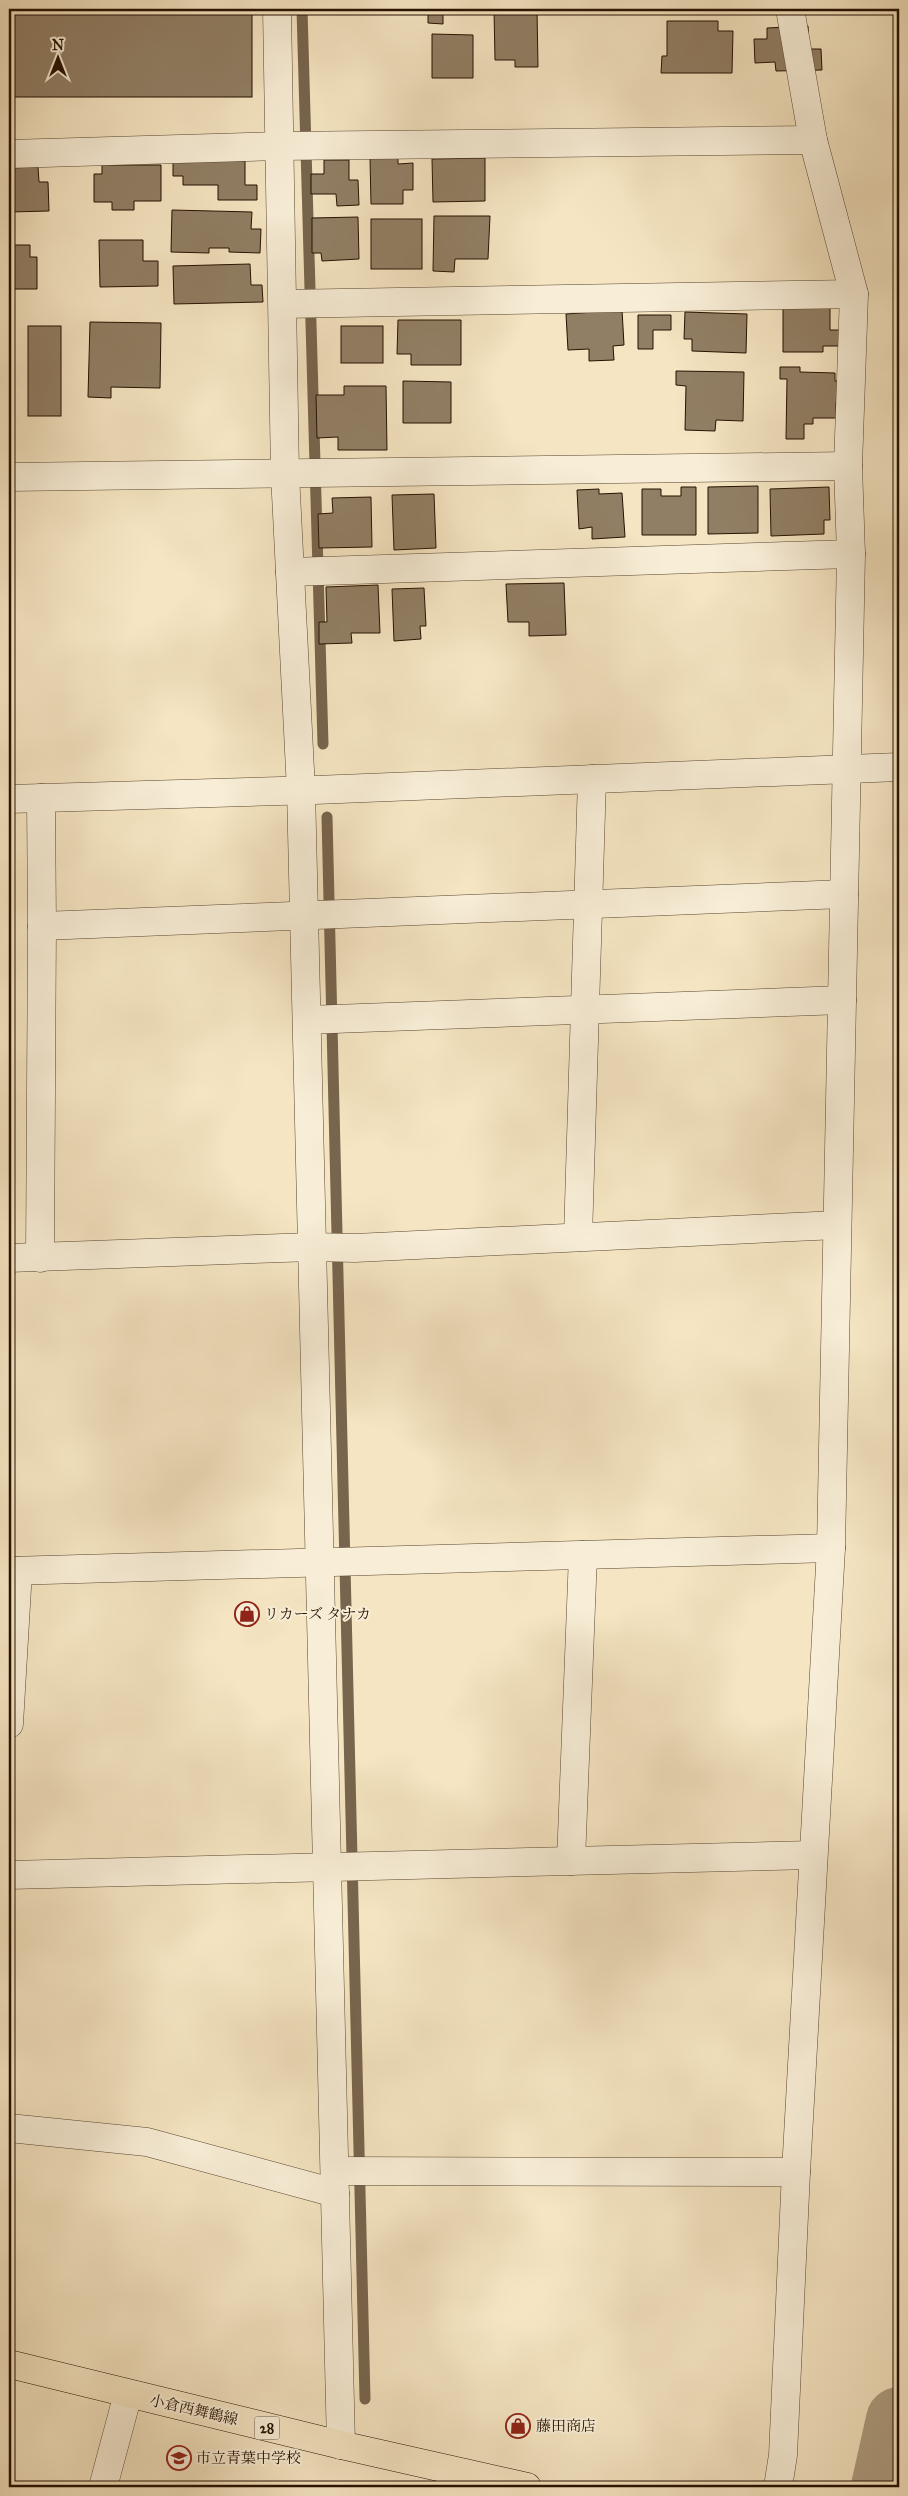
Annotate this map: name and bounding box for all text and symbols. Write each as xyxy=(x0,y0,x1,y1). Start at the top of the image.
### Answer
north arrow xyxy=(32,32,82,82)
text: N xyxy=(52,37,64,54)
shop icon: リカーズ タナカ xyxy=(234,1601,260,1627)
place label: リカーズ タナカ xyxy=(264,1605,371,1623)
street label: 小倉西舞鶴線 xyxy=(148,2391,240,2429)
shop icon: 藤田商店 xyxy=(505,2413,531,2439)
road number: 28 xyxy=(254,2416,280,2440)
place label: 藤田商店 xyxy=(536,2417,596,2435)
school or university icon: 市立青葉中学校 xyxy=(166,2445,192,2471)
place label: 市立青葉中学校 xyxy=(196,2449,301,2467)

